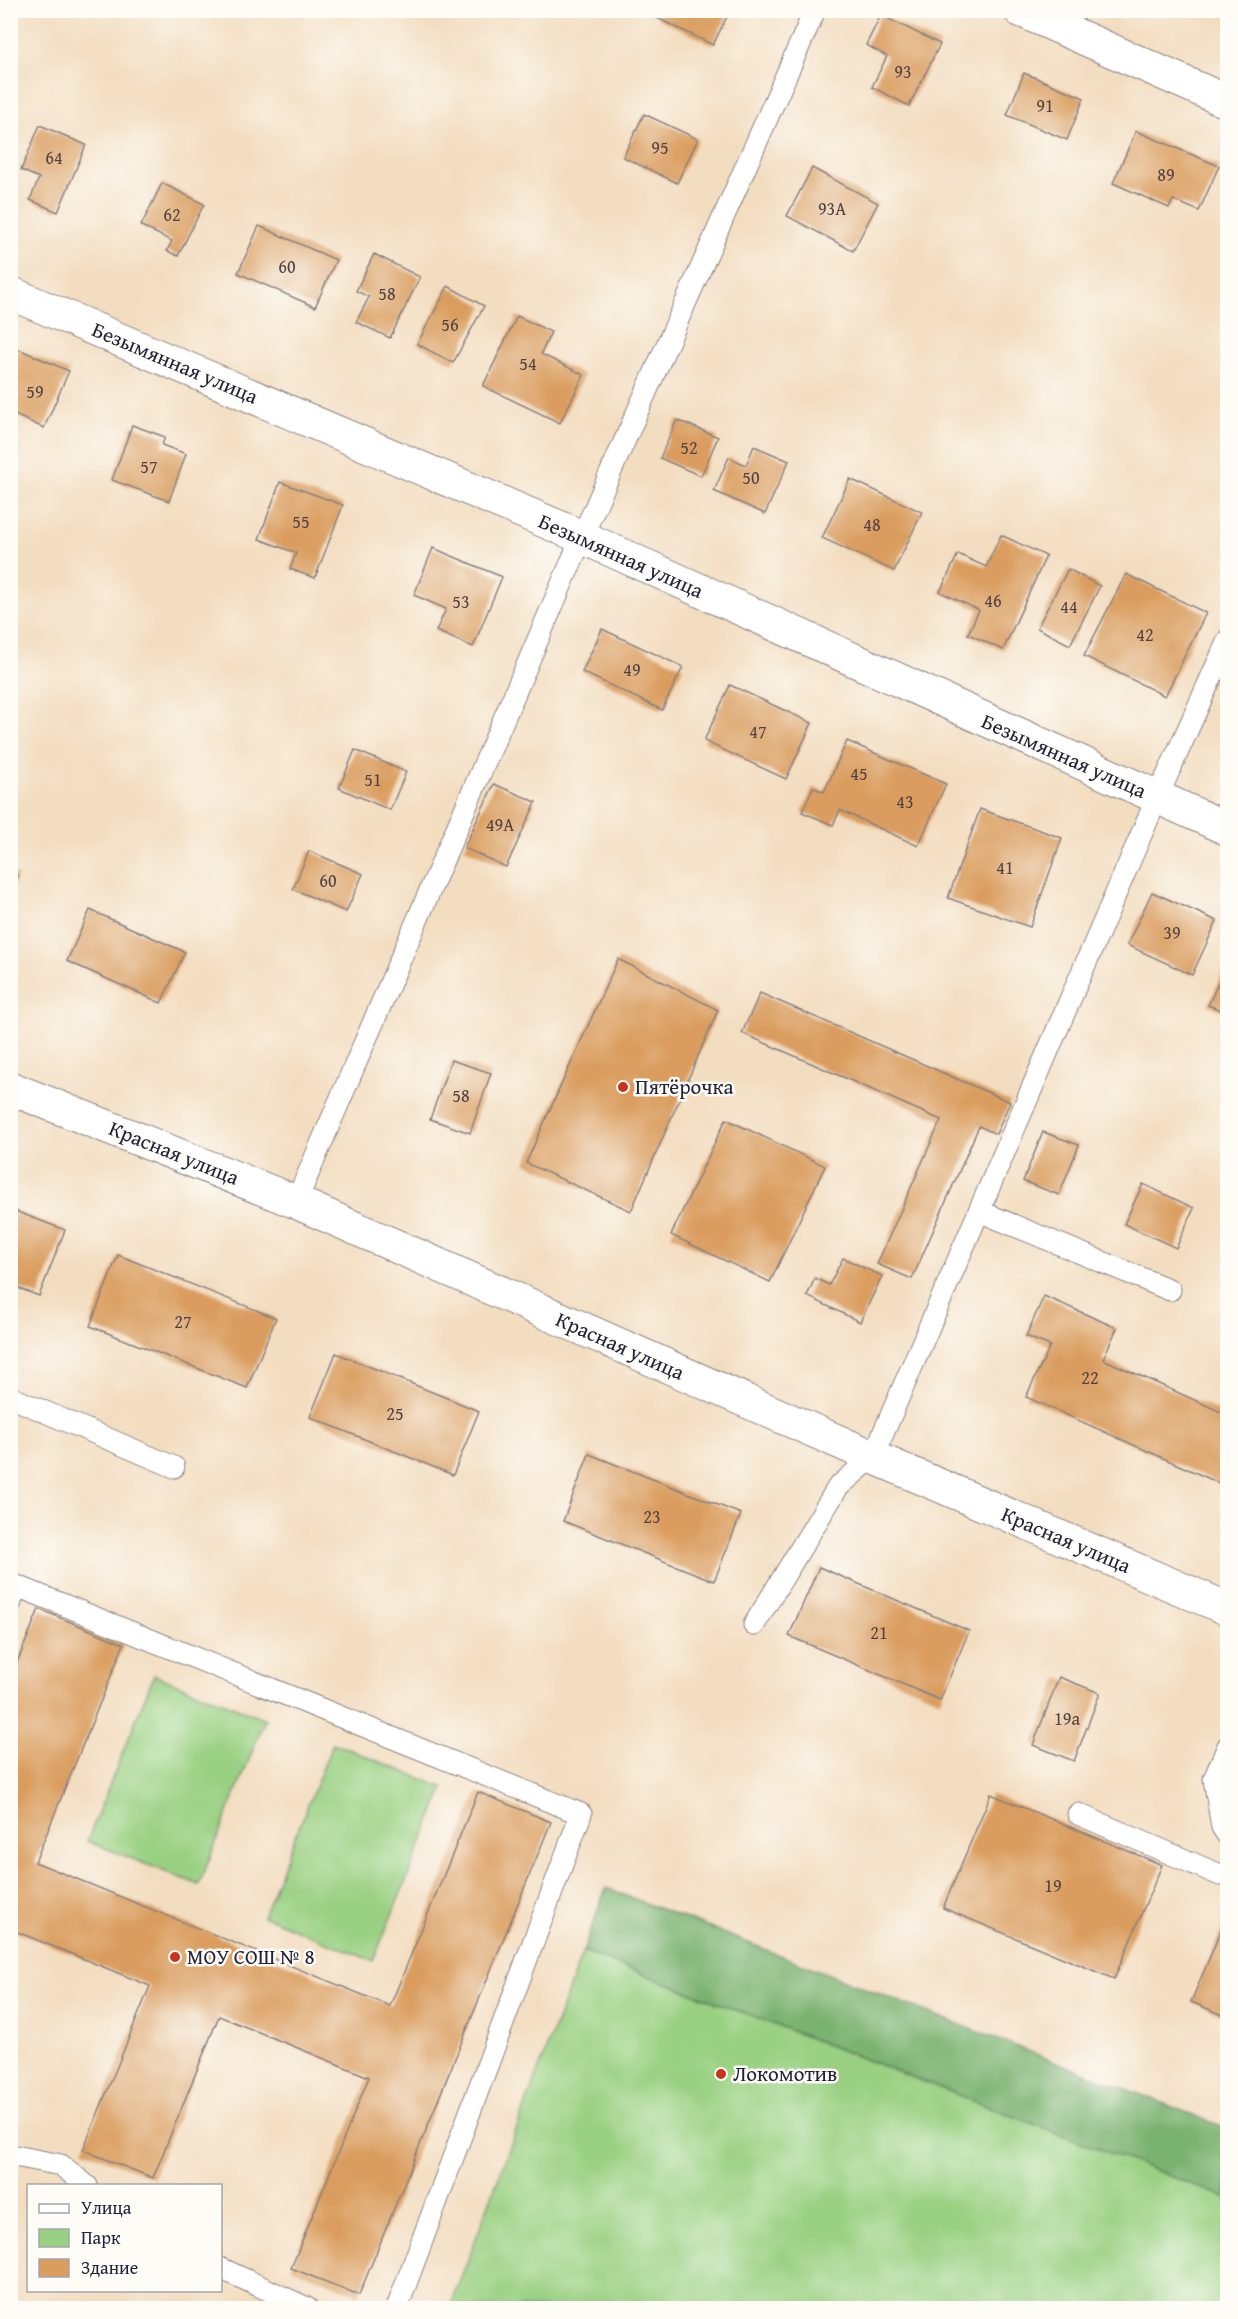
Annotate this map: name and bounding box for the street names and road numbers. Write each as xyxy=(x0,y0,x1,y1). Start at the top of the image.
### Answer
street label: Безымянная улица xyxy=(87,314,263,411)
street label: Безымянная улица xyxy=(534,505,709,606)
street label: Безымянная улица xyxy=(977,705,1152,806)
street label: Красная улица xyxy=(105,1112,244,1193)
street label: Красная улица xyxy=(551,1303,689,1388)
street label: Красная улица xyxy=(997,1498,1136,1581)

